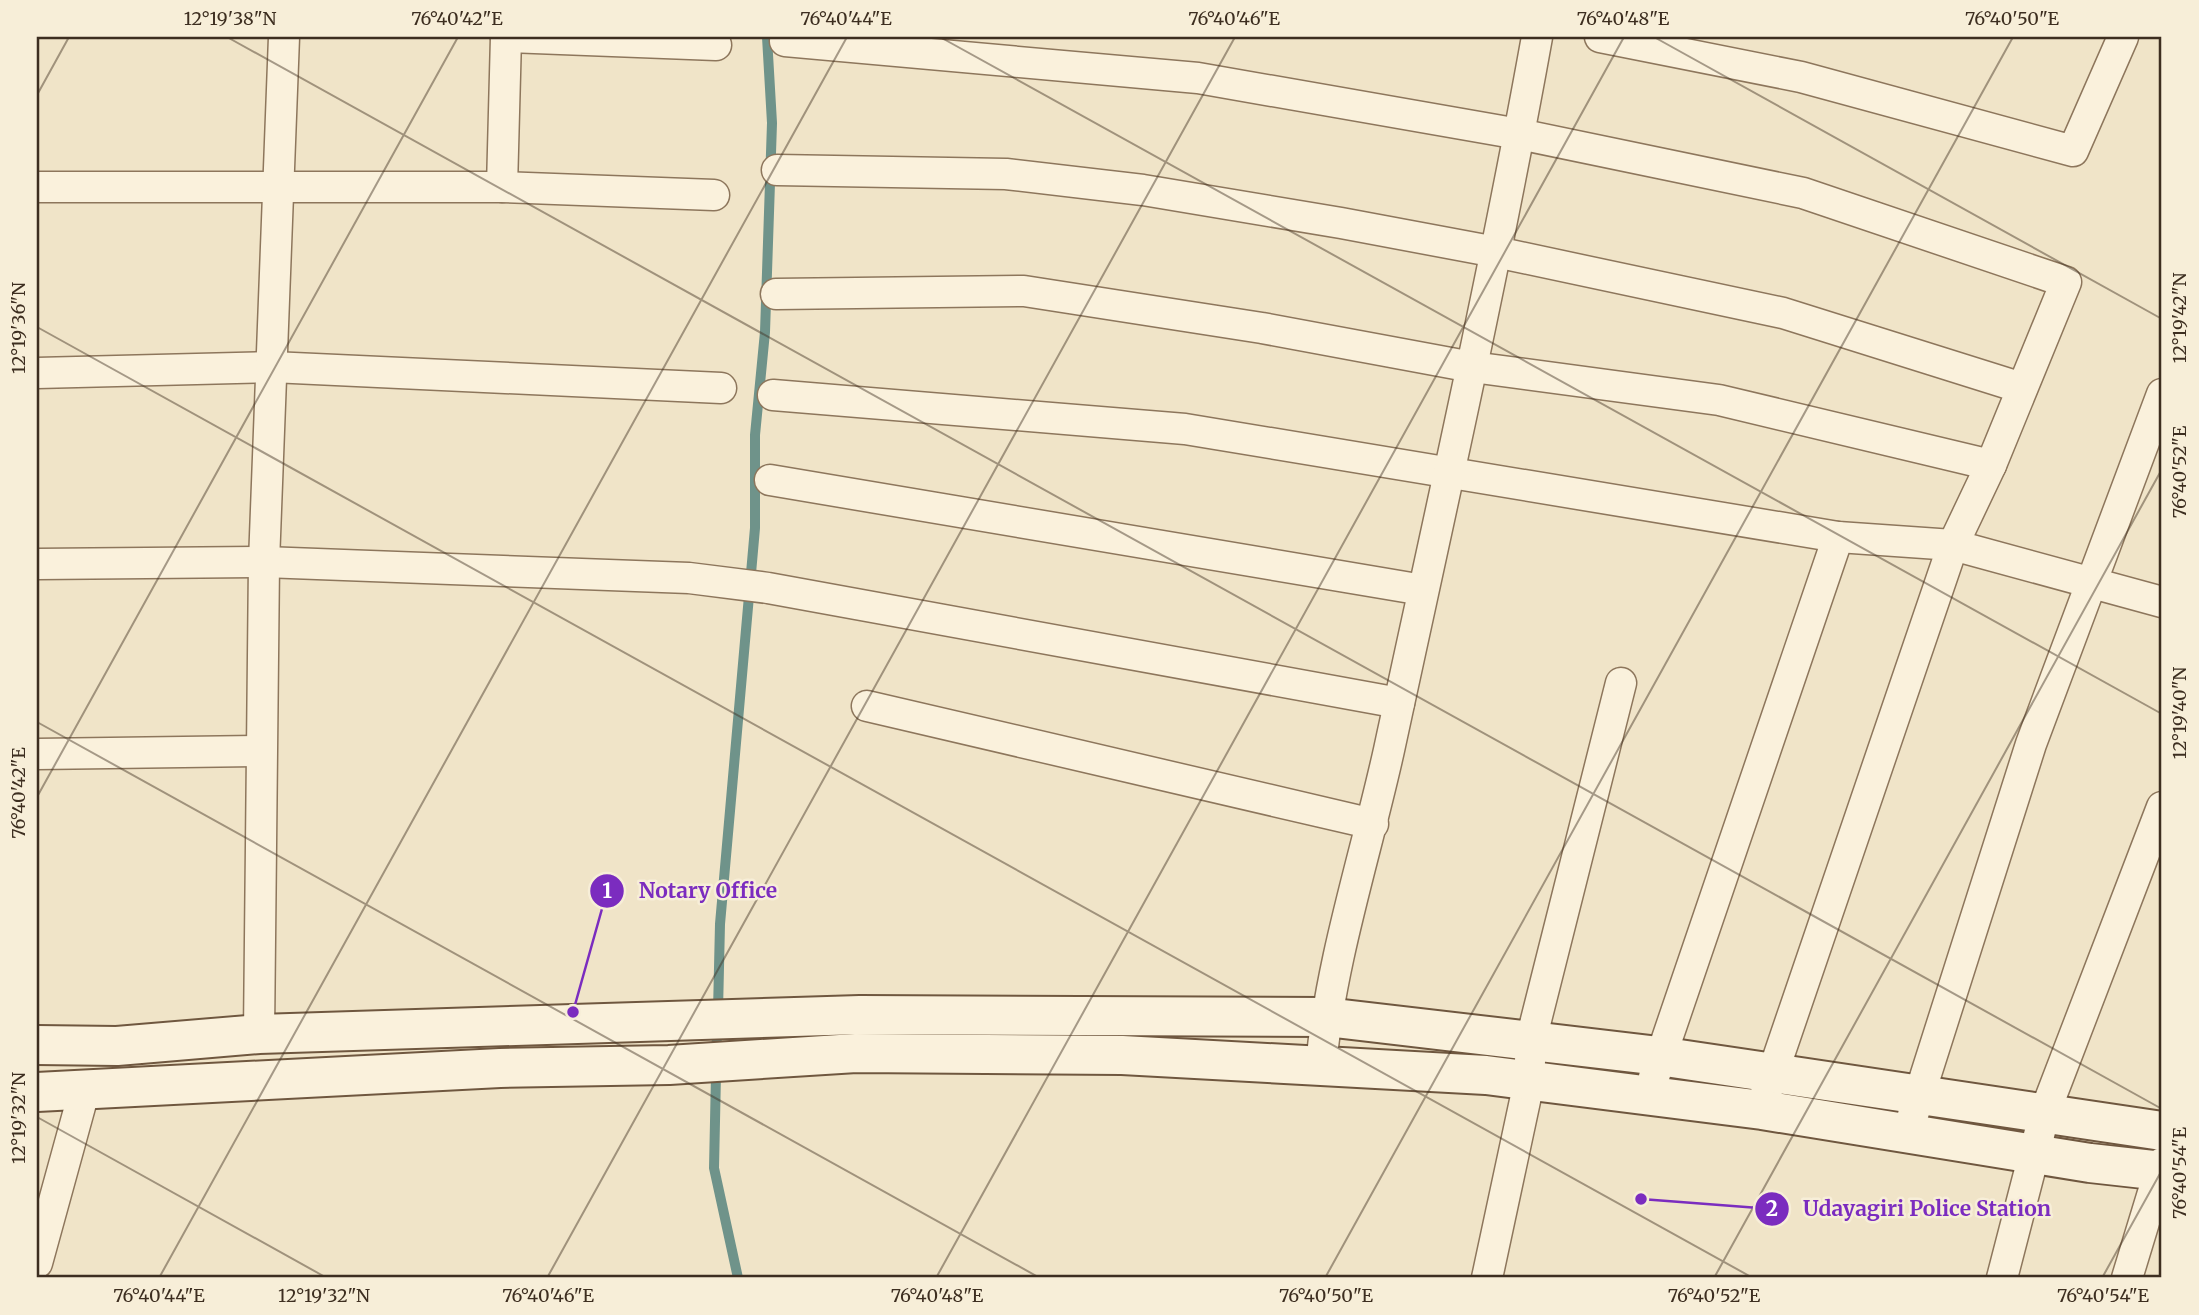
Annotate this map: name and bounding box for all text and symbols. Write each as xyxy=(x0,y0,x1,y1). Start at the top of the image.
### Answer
text: 12°19'38"N xyxy=(184,7,276,30)
text: 76°40'42"E xyxy=(411,7,503,30)
text: 76°40'44"E xyxy=(800,7,892,30)
text: 76°40'46"E xyxy=(1188,7,1280,30)
text: 76°40'48"E xyxy=(1577,7,1670,30)
text: 76°40'50"E xyxy=(1965,7,2060,30)
text: 12°19'42"N xyxy=(2168,273,2191,363)
text: 12°19'36"N xyxy=(7,282,30,374)
text: 76°40'52"E xyxy=(2168,425,2191,518)
text: 12°19'40"N xyxy=(2168,667,2191,759)
text: 76°40'42"E xyxy=(7,747,30,839)
callout: Notary Office xyxy=(590,870,791,912)
text: 1 xyxy=(602,877,612,904)
text: Notary Office xyxy=(639,877,777,904)
text: 12°19'32"N xyxy=(7,1072,30,1164)
text: 76°40'54"E xyxy=(2168,1126,2191,1219)
callout: Udayagiri Police Station xyxy=(1754,1188,2065,1230)
text: 2 xyxy=(1766,1195,1778,1222)
text: Udayagiri Police Station xyxy=(1803,1195,2051,1222)
text: 76°40'44"E xyxy=(113,1284,205,1307)
text: 12°19'32"N xyxy=(278,1284,370,1307)
text: 76°40'46"E xyxy=(502,1284,594,1307)
text: 76°40'48"E xyxy=(891,1284,984,1307)
text: 76°40'50"E xyxy=(1279,1284,1374,1307)
text: 76°40'52"E xyxy=(1668,1284,1761,1307)
text: 76°40'54"E xyxy=(2057,1284,2150,1307)

